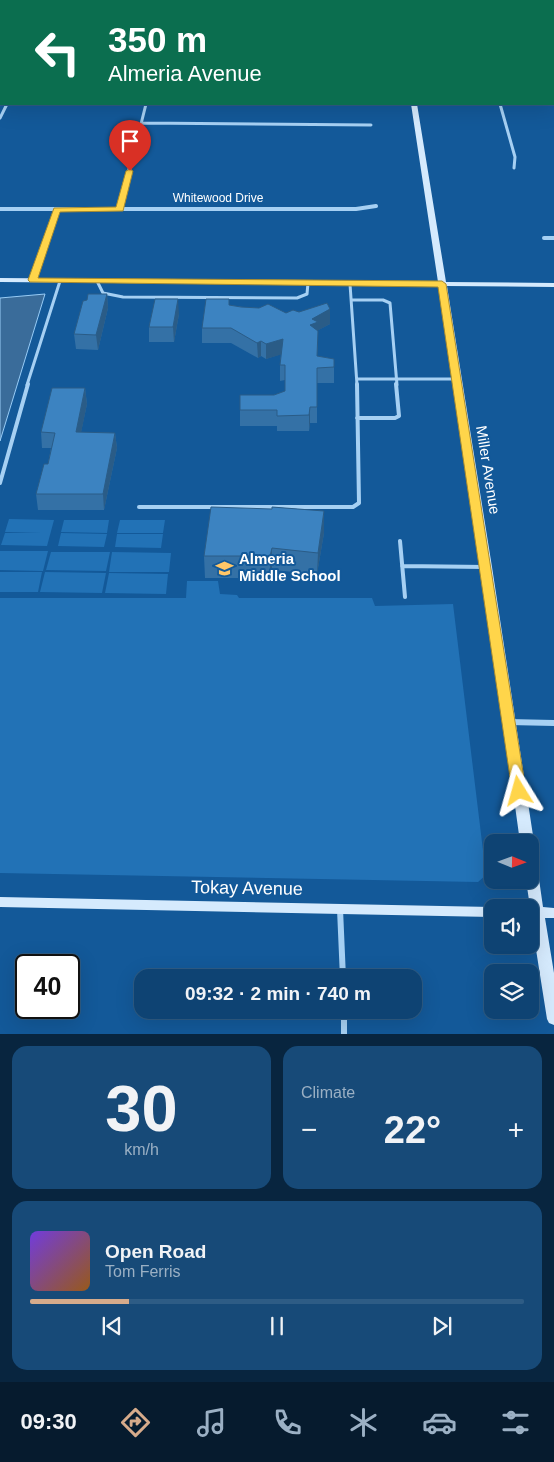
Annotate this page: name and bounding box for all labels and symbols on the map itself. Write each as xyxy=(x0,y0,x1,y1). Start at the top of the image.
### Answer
pin xyxy=(109,120,151,171)
street label: Whitewood Drive xyxy=(173,191,264,205)
street label: Miller Avenue xyxy=(473,424,504,516)
place label: Almeria Middle School xyxy=(239,550,341,584)
school or university icon: Almeria Middle School xyxy=(215,558,235,578)
position arrow xyxy=(492,764,544,816)
north arrow xyxy=(484,834,539,889)
street label: Tokay Avenue xyxy=(191,877,303,899)
speed limit sign: 40 xyxy=(15,954,80,1019)

